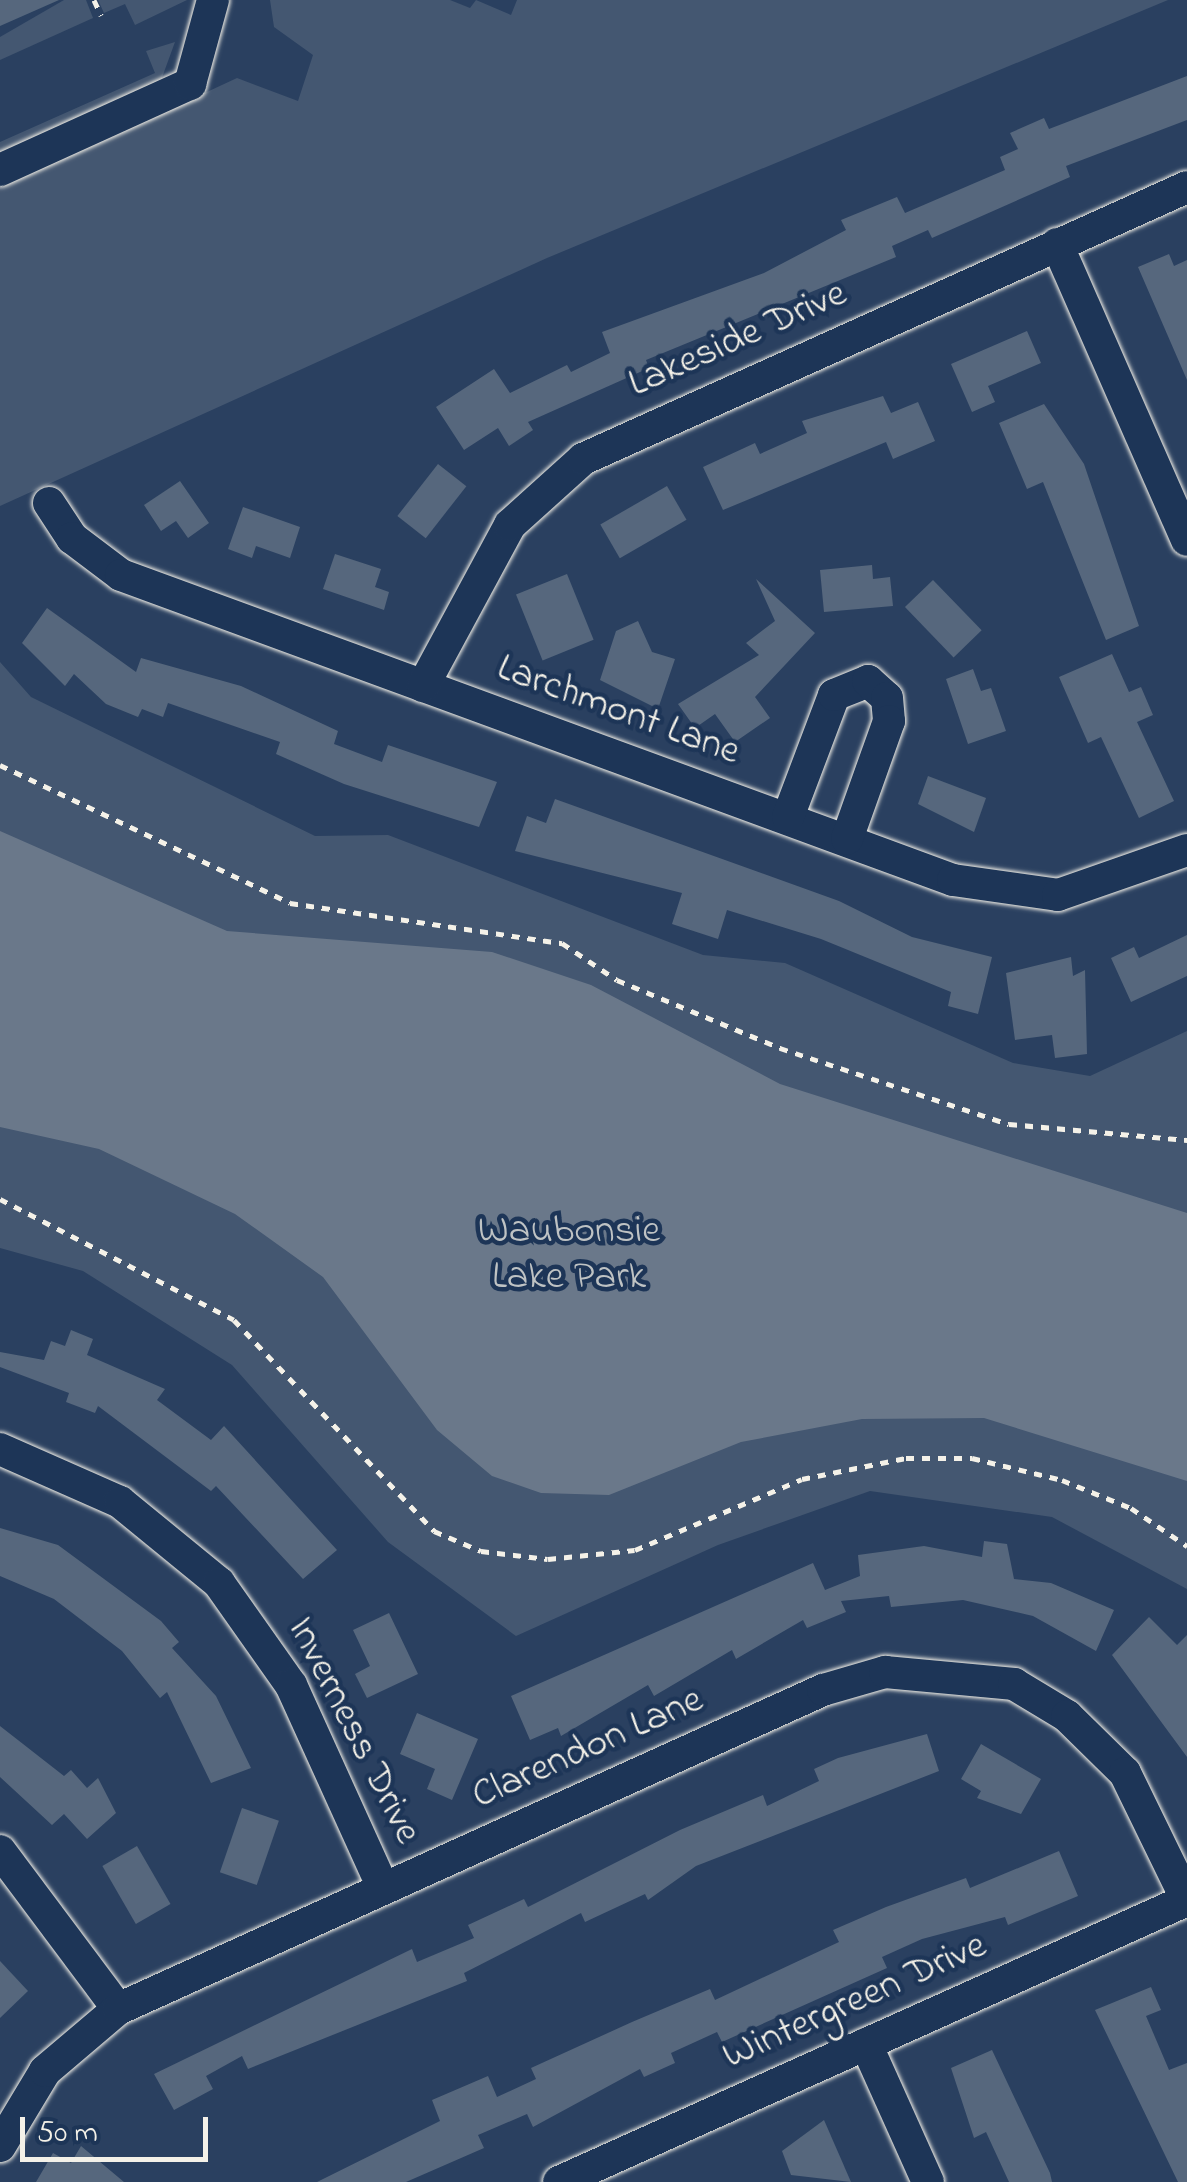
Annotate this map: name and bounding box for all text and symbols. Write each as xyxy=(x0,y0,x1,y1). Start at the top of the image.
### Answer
street label: Lakeside Drive xyxy=(622,271,854,409)
street label: Larchmont Lane xyxy=(490,645,746,777)
park label: Waubonsie Lake Park xyxy=(478,1208,660,1302)
street label: Inverness Drive xyxy=(275,1610,431,1852)
street label: Clarendon Lane xyxy=(465,1677,711,1821)
street label: Wintergreen Drive xyxy=(716,1922,994,2082)
scale bar xyxy=(25,2097,212,2159)
text: 50 m xyxy=(37,2112,98,2156)

